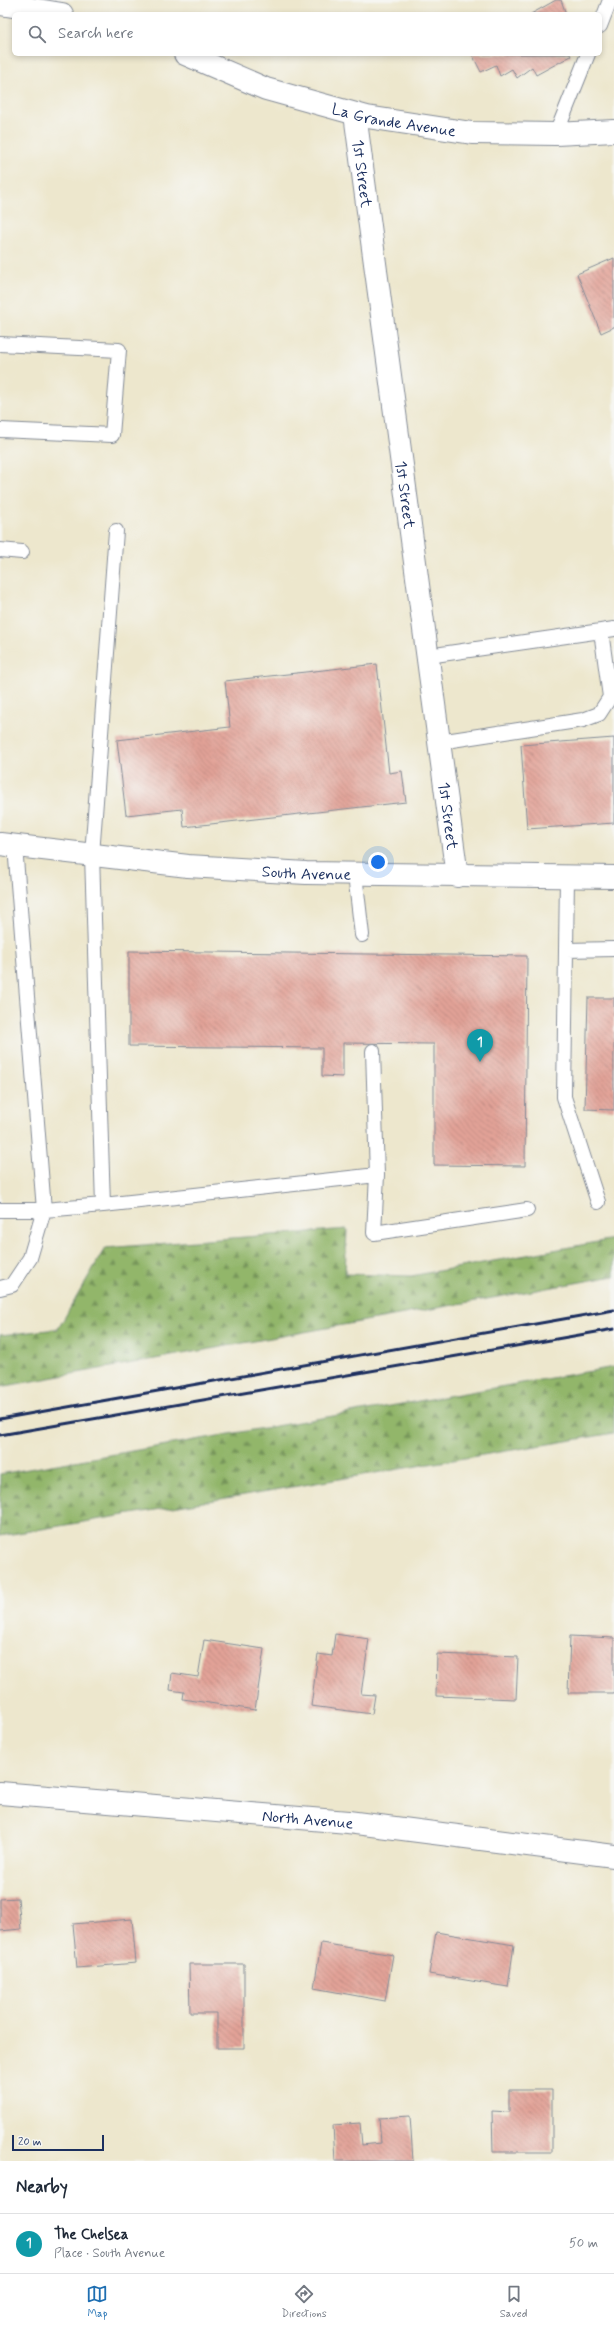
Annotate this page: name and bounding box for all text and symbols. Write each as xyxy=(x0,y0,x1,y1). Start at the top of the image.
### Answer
search box xyxy=(12,12,602,56)
icon: search xyxy=(26,23,48,45)
text: Search here xyxy=(58,24,134,44)
street label: La Grande Avenue xyxy=(329,99,457,142)
street label: 1st Street xyxy=(347,138,376,210)
street label: 1st Street xyxy=(390,460,419,531)
street label: 1st Street xyxy=(433,781,462,852)
your location xyxy=(368,852,388,872)
street label: South Avenue xyxy=(261,861,351,886)
pin: 1 xyxy=(467,1029,493,1062)
street label: North Avenue xyxy=(261,1806,355,1835)
scale bar xyxy=(12,2133,104,2152)
text: 20 m xyxy=(18,2135,41,2149)
text: Nearby xyxy=(16,2176,68,2198)
text: The Chelsea xyxy=(54,2225,129,2245)
text: 1 xyxy=(26,2235,32,2252)
text: 50 m xyxy=(569,2235,598,2252)
text: Place · South Avenue xyxy=(54,2245,165,2262)
tab: Map xyxy=(86,2283,108,2321)
tab: Directions xyxy=(281,2283,327,2321)
tab: Saved xyxy=(500,2283,527,2321)

